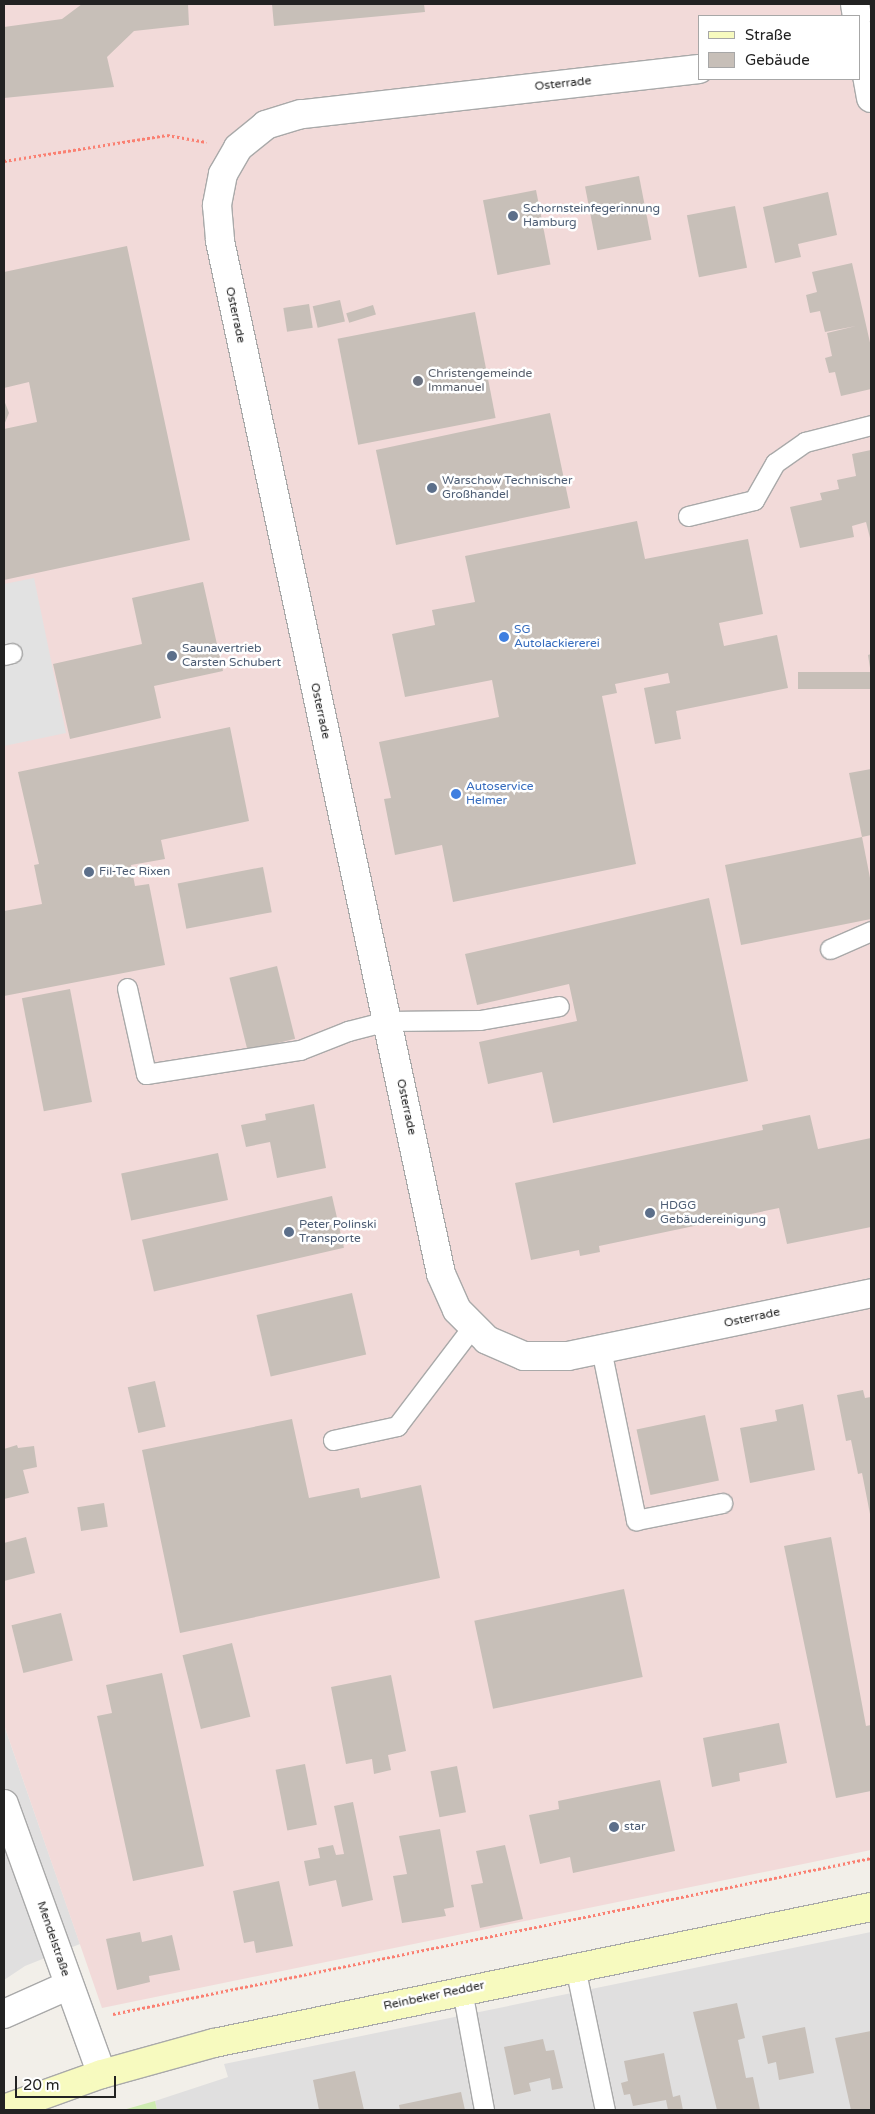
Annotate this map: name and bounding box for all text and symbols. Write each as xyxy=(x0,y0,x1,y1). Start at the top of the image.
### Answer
legend xyxy=(698,15,860,80)
text: Straße xyxy=(745,26,791,44)
text: Gebäude xyxy=(745,51,810,69)
street label: Osterrade xyxy=(534,74,592,94)
place label: Schornsteinfegerinnung Hamburg xyxy=(523,202,660,230)
marker: Schornsteinfegerinnung Hamburg xyxy=(507,210,519,222)
street label: Osterrade xyxy=(222,286,248,344)
place label: Christengemeinde Immanuel xyxy=(428,367,532,395)
marker: Christengemeinde Immanuel xyxy=(412,375,424,387)
place label: Warschow Technischer Großhandel xyxy=(442,474,572,502)
marker: Warschow Technischer Großhandel xyxy=(426,482,438,494)
place label: SG Autolackiererei xyxy=(514,623,600,651)
marker: SG Autolackiererei xyxy=(498,631,510,643)
place label: Saunavertrieb Carsten Schubert xyxy=(182,642,281,670)
marker: Saunavertrieb Carsten Schubert xyxy=(166,650,178,662)
street label: Osterrade xyxy=(307,682,333,740)
place label: Autoservice Helmer xyxy=(466,780,534,808)
marker: Autoservice Helmer xyxy=(450,788,462,800)
place label: Fil-Tec Rixen xyxy=(99,865,170,879)
marker: Fil-Tec Rixen xyxy=(83,866,95,878)
street label: Osterrade xyxy=(393,1078,419,1136)
place label: HDGG Gebäudereinigung xyxy=(660,1199,766,1227)
marker: HDGG Gebäudereinigung xyxy=(644,1207,656,1219)
place label: Peter Polinski Transporte xyxy=(299,1218,376,1246)
marker: Peter Polinski Transporte xyxy=(283,1226,295,1238)
street label: Osterrade xyxy=(723,1305,781,1331)
place label: star xyxy=(624,1820,646,1834)
marker: star xyxy=(608,1821,620,1833)
street label: Mendelstraße xyxy=(33,1899,73,1979)
street label: Reinbeker Redder xyxy=(382,1978,486,2014)
scale bar xyxy=(18,2066,119,2098)
text: 20 m xyxy=(23,2076,60,2094)

